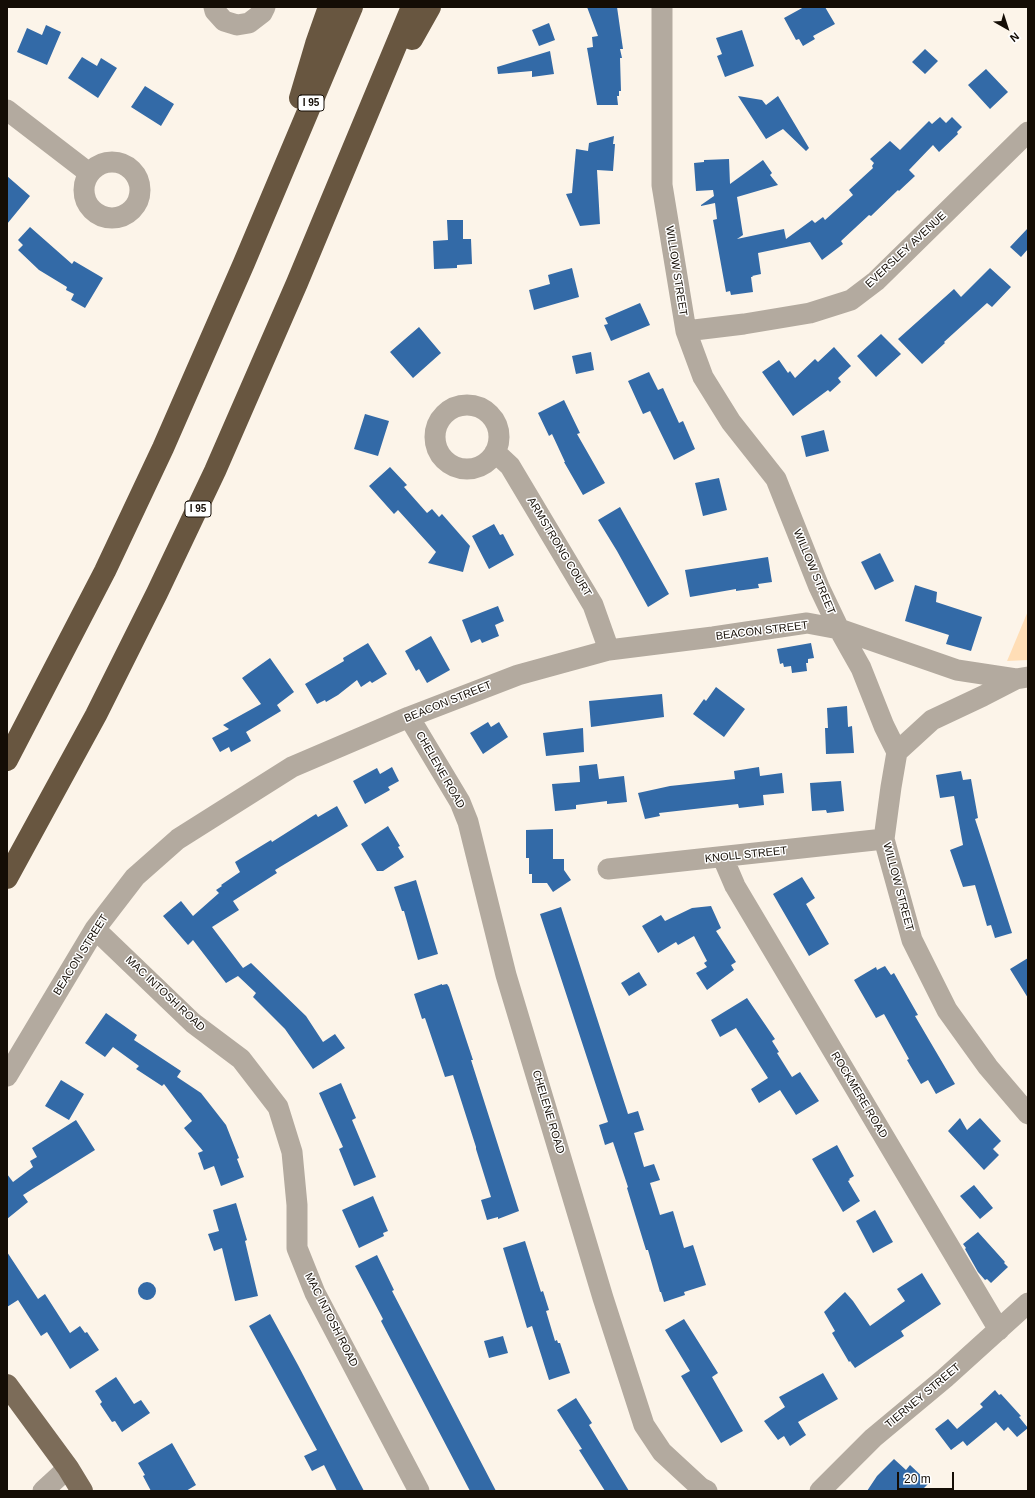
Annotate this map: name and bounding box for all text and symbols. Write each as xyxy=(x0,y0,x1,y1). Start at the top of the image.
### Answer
north arrow xyxy=(987,8,1027,48)
text: N xyxy=(1008,30,1021,44)
road number: I 95 xyxy=(298,95,324,111)
street label: EVERSLEY AVENUE xyxy=(863,209,949,291)
street label: WILLOW STREET xyxy=(662,225,690,317)
street label: ARMSTRONG COURT xyxy=(524,495,594,599)
road number: I 95 xyxy=(185,501,211,517)
street label: WILLOW STREET xyxy=(790,528,838,616)
street label: BEACON STREET xyxy=(715,619,809,643)
street label: BEACON STREET xyxy=(402,678,494,726)
street label: CHELENE ROAD xyxy=(413,729,467,811)
street label: WILLOW STREET xyxy=(880,841,916,933)
street label: KNOLL STREET xyxy=(704,844,788,866)
street label: BEACON STREET xyxy=(51,912,111,998)
street label: MAC INTOSH ROAD xyxy=(123,954,207,1034)
street label: ROCKMERE ROAD xyxy=(828,1049,890,1141)
street label: CHELENE ROAD xyxy=(529,1069,567,1155)
street label: MAC INTOSH ROAD xyxy=(302,1271,360,1369)
street label: TIERNEY STREET xyxy=(883,1361,963,1431)
scale bar xyxy=(899,1464,956,1490)
text: 20 m xyxy=(904,1472,931,1486)

